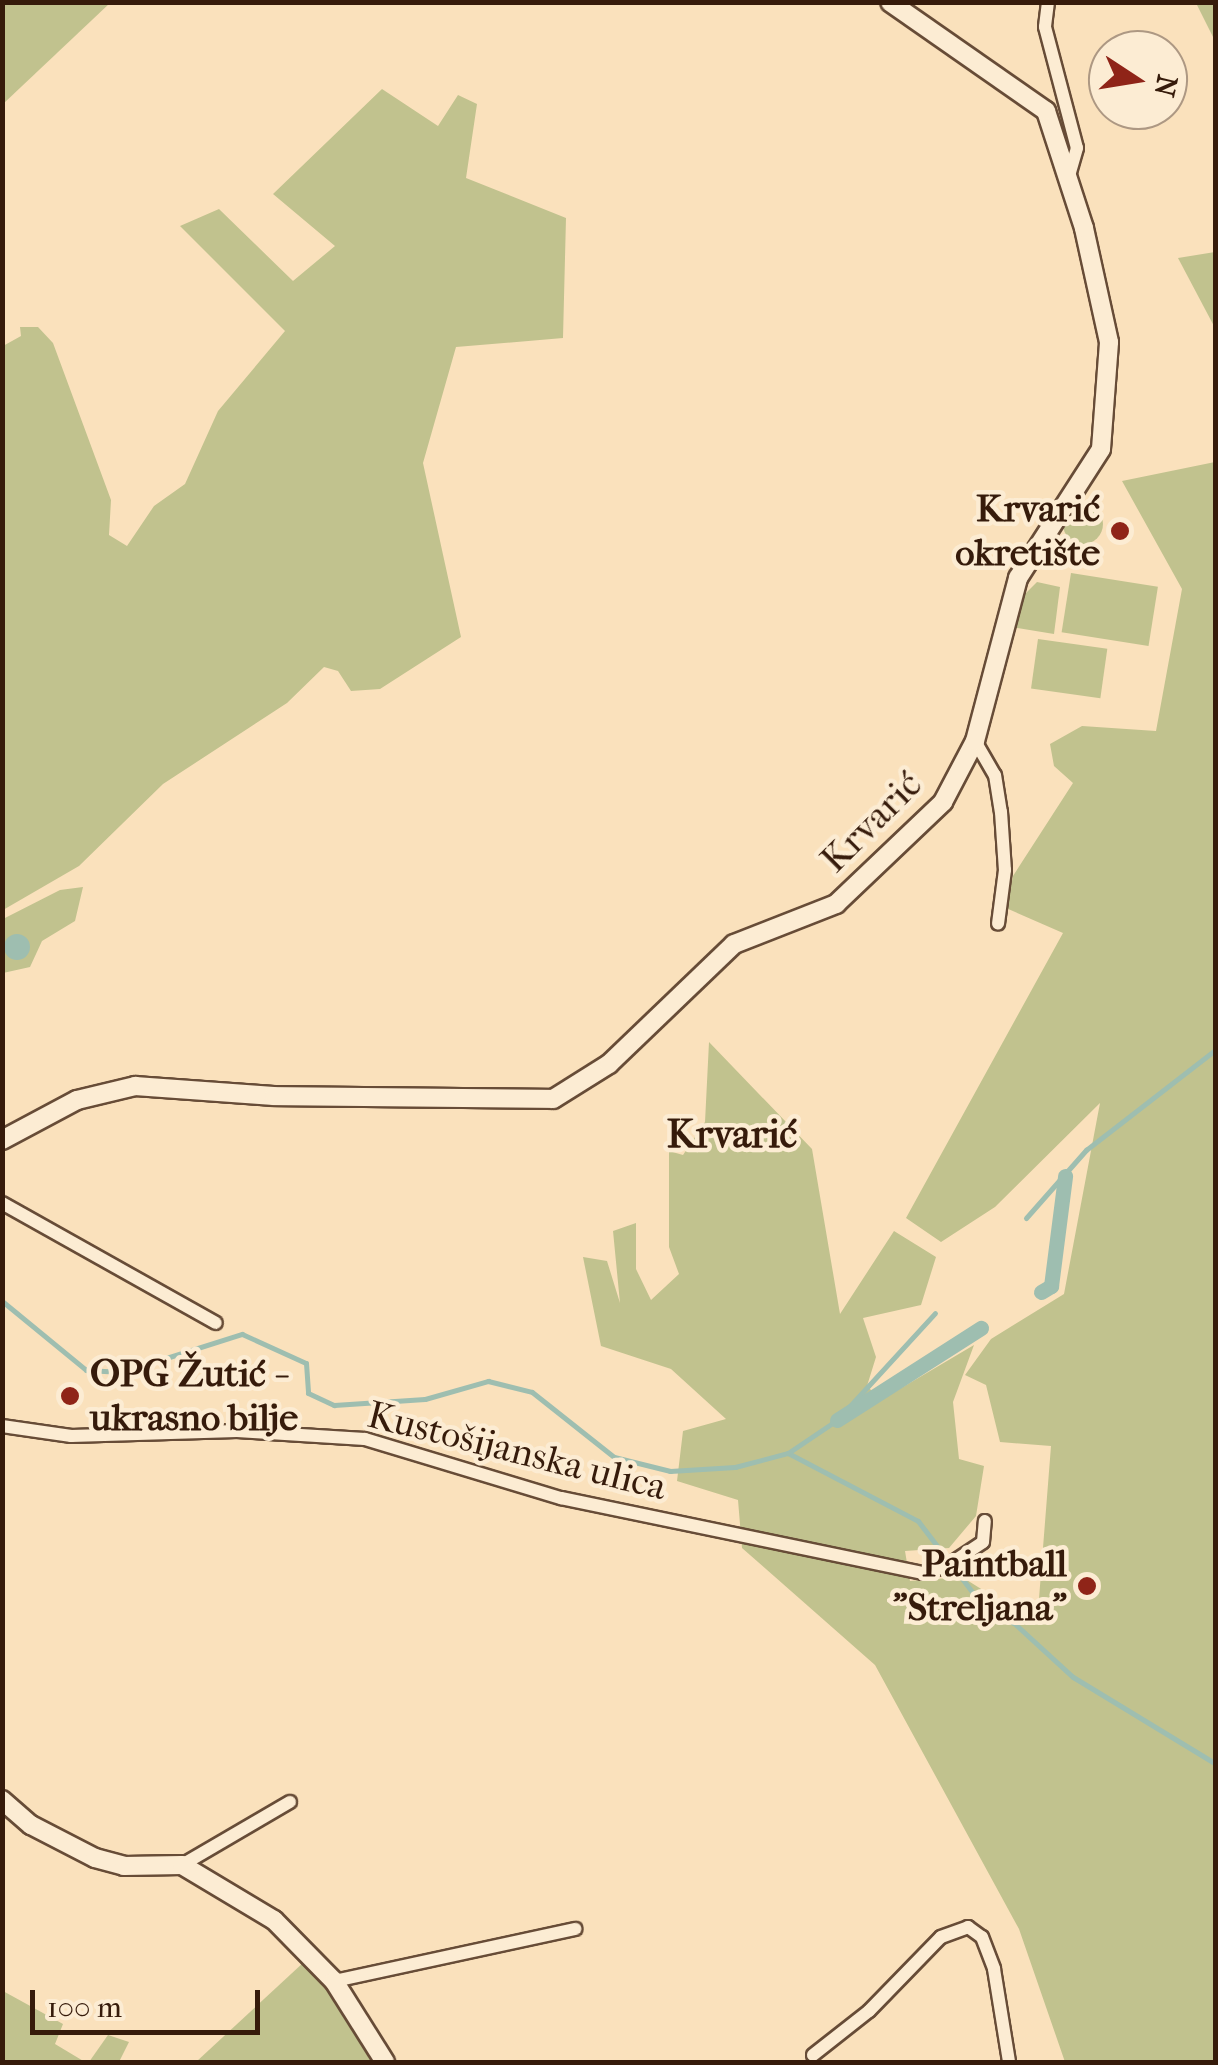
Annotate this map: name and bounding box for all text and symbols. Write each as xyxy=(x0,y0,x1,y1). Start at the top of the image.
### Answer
north arrow xyxy=(1088,30,1188,130)
text: N xyxy=(1148,72,1184,100)
place label: Krvarić okretište xyxy=(955,486,1100,576)
marker: Krvarić okretište xyxy=(1109,520,1131,542)
street label: Krvarić xyxy=(811,762,931,882)
district label: Krvarić xyxy=(667,1110,797,1158)
place label: OPG Žutić - ukrasno bilje xyxy=(90,1351,298,1440)
marker: OPG Žutić - ukrasno bilje xyxy=(59,1385,81,1407)
street label: Kustošijanska ulica xyxy=(363,1392,671,1510)
place label: Paintball "Streljana" xyxy=(893,1541,1067,1630)
marker: Paintball "Streljana" xyxy=(1076,1575,1098,1597)
scale bar xyxy=(35,1970,265,2032)
text: 100 m xyxy=(47,1990,122,2025)

